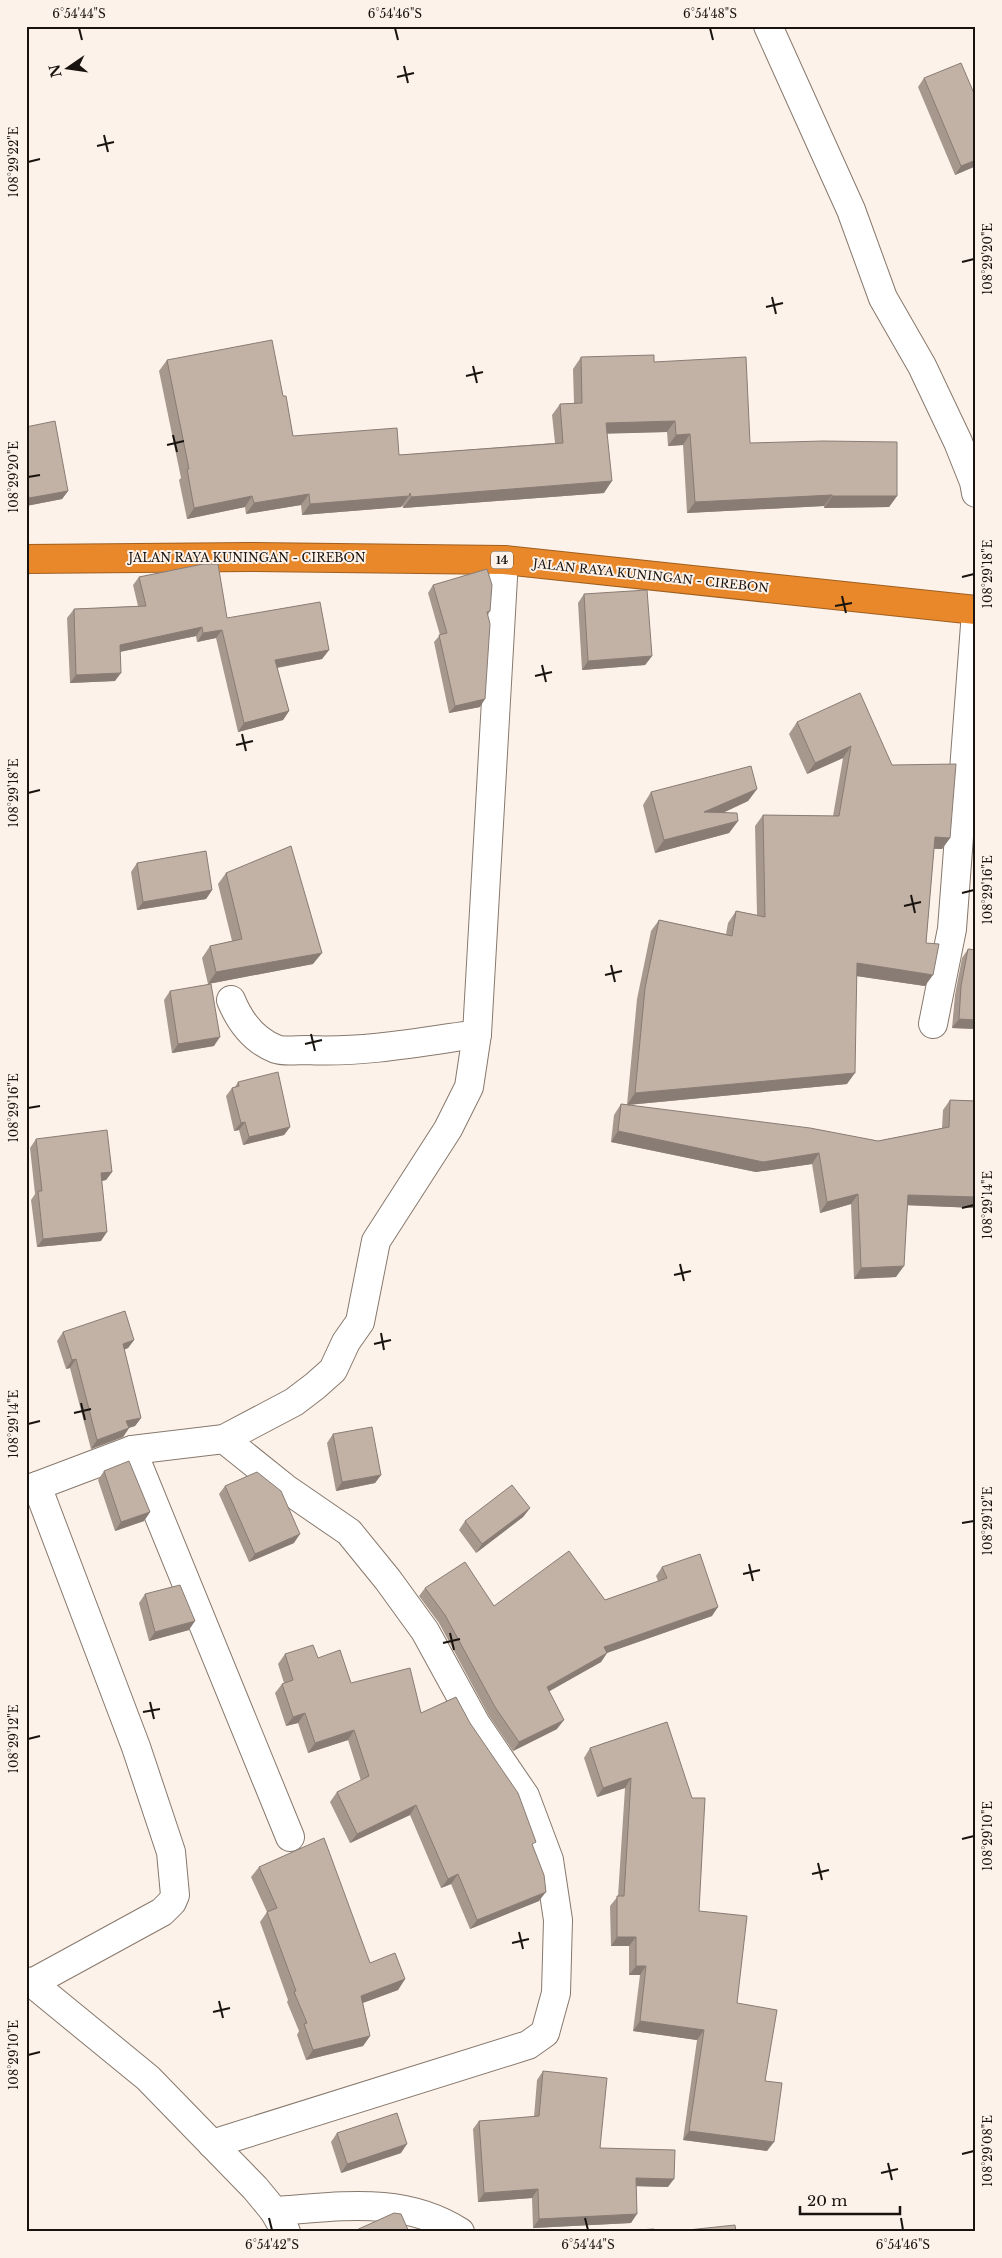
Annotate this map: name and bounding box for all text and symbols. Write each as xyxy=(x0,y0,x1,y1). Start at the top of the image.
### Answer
text: 6°54'44"S xyxy=(52,6,106,21)
text: 6°54'46"S xyxy=(368,6,422,21)
text: 6°54'48"S xyxy=(683,6,737,21)
north arrow xyxy=(42,42,92,92)
text: N xyxy=(45,62,66,79)
text: 108°29'22"E xyxy=(6,126,21,197)
text: 108°29'20"E xyxy=(980,223,995,295)
text: 108°29'20"E xyxy=(6,441,21,513)
text: 108°29'18"E xyxy=(980,539,995,608)
street label: JALAN RAYA KUNINGAN - CIREBON xyxy=(126,550,366,565)
road number: 14 xyxy=(491,552,513,568)
street label: JALAN RAYA KUNINGAN - CIREBON xyxy=(530,555,770,595)
text: 108°29'18"E xyxy=(6,758,21,827)
text: 108°29'16"E xyxy=(980,855,995,925)
text: 108°29'16"E xyxy=(6,1073,21,1143)
text: 108°29'14"E xyxy=(980,1171,995,1239)
text: 108°29'14"E xyxy=(6,1390,21,1458)
text: 108°29'12"E xyxy=(980,1486,995,1555)
text: 108°29'12"E xyxy=(6,1704,21,1773)
text: 108°29'10"E xyxy=(980,1801,995,1871)
text: 108°29'10"E xyxy=(6,2020,21,2090)
text: 108°29'08"E xyxy=(980,2115,995,2187)
scale bar xyxy=(800,2183,900,2215)
text: 20 m xyxy=(807,2191,847,2210)
text: 6°54'42"S xyxy=(245,2237,299,2252)
text: 6°54'44"S xyxy=(561,2237,615,2252)
text: 6°54'46"S xyxy=(876,2237,930,2252)

